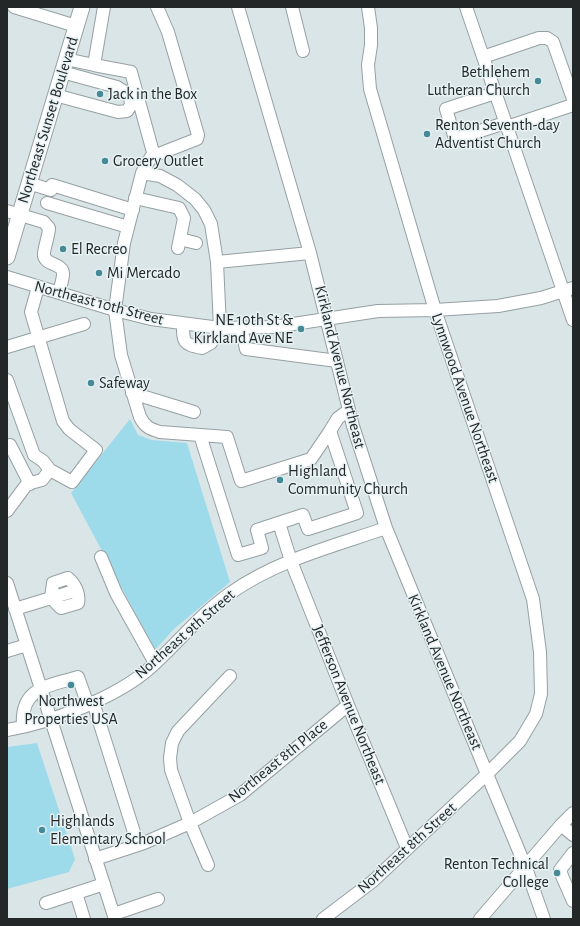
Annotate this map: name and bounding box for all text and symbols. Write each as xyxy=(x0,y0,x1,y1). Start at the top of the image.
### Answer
street label: Northeast Sunset Boulevard xyxy=(14,34,82,206)
place label: Bethlehem Lutheran Church xyxy=(427,62,530,100)
marker: Bethlehem Lutheran Church xyxy=(533,76,543,86)
place label: Jack in the Box xyxy=(108,84,197,104)
marker: Jack in the Box xyxy=(95,89,105,99)
place label: Renton Seventh-day Adventist Church xyxy=(435,115,560,153)
marker: Renton Seventh-day Adventist Church xyxy=(422,129,432,139)
place label: Grocery Outlet xyxy=(113,151,204,171)
marker: Grocery Outlet xyxy=(100,156,110,166)
place label: El Recreo xyxy=(71,239,127,259)
marker: El Recreo xyxy=(58,244,68,254)
place label: Mi Mercado xyxy=(107,263,180,283)
marker: Mi Mercado xyxy=(94,268,104,278)
street label: Northeast 10th Street xyxy=(32,277,166,329)
street label: Kirkland Avenue Northeast xyxy=(310,283,370,451)
place label: NE 10th St & Kirkland Ave NE xyxy=(193,310,293,348)
street label: Lynnwood Avenue Northeast xyxy=(427,311,503,485)
marker: NE 10th St & Kirkland Ave NE xyxy=(296,324,306,334)
place label: Safeway xyxy=(99,373,150,393)
marker: Safeway xyxy=(86,378,96,388)
place label: Highland Community Church xyxy=(288,461,408,499)
marker: Highland Community Church xyxy=(275,475,285,485)
street label: Northeast 9th Street xyxy=(131,585,239,683)
street label: Kirkland Avenue Northeast xyxy=(403,591,487,753)
street label: Jefferson Avenue Northeast xyxy=(308,622,390,788)
marker: Northwest Properties USA xyxy=(66,680,76,690)
place label: Northwest Properties USA xyxy=(24,691,118,729)
street label: Northeast 8th Place xyxy=(224,715,332,807)
street label: Northeast 8th Street xyxy=(354,798,460,898)
place label: Highlands Elementary School xyxy=(50,811,166,849)
marker: Highlands Elementary School xyxy=(37,825,47,835)
place label: Renton Technical College xyxy=(444,854,549,892)
marker: Renton Technical College xyxy=(552,868,562,878)

